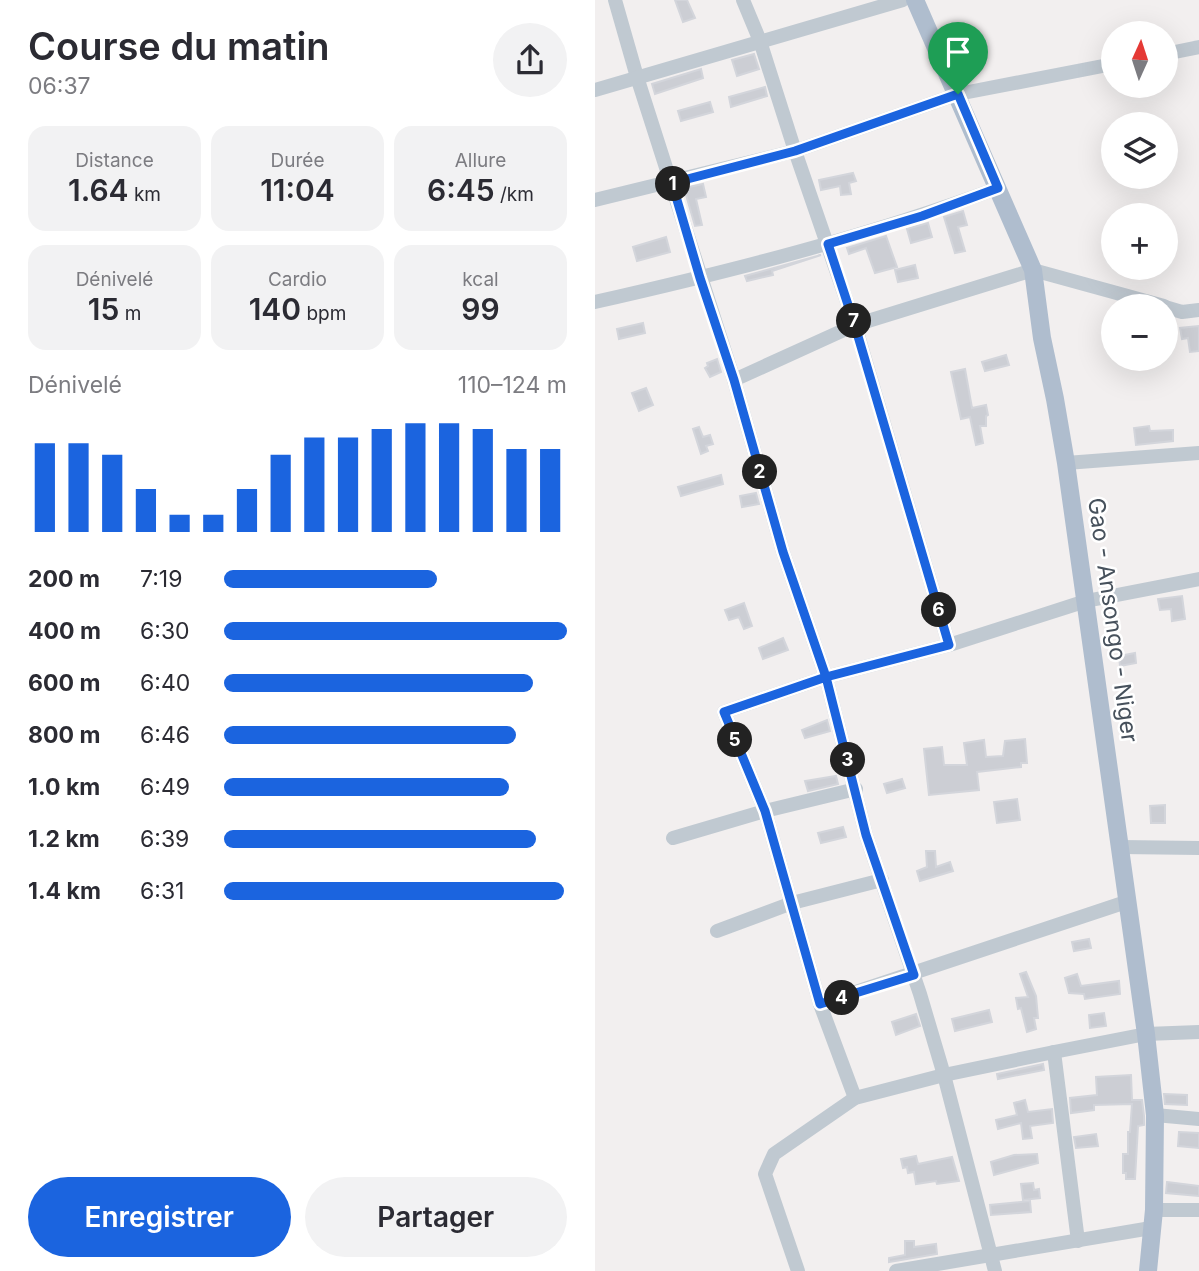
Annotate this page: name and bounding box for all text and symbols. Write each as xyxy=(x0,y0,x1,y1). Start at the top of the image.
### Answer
north arrow xyxy=(1101,21,1178,98)
map controls xyxy=(1101,21,1178,371)
pin xyxy=(928,22,988,94)
text: Course du matin xyxy=(28,23,330,69)
button: share xyxy=(493,23,567,97)
icon: arrive xyxy=(939,33,977,71)
text: 06:37 xyxy=(28,72,91,100)
button: layers xyxy=(1101,112,1178,189)
text: Distance xyxy=(75,149,154,172)
text: Durée xyxy=(271,149,324,172)
text: Allure xyxy=(455,149,506,172)
pin: 1 xyxy=(655,166,691,202)
text: 1.64 xyxy=(68,172,129,208)
text: 11:04 xyxy=(260,172,335,208)
text: 6:45 xyxy=(427,172,495,208)
text: 1 xyxy=(668,172,677,195)
text: km xyxy=(129,183,161,206)
text: /km xyxy=(495,183,534,206)
button: + xyxy=(1101,203,1178,280)
text: Dénivelé xyxy=(76,268,153,291)
text: Cardio xyxy=(268,268,327,291)
text: kcal xyxy=(462,268,499,291)
text: 15 xyxy=(88,291,119,327)
text: 140 xyxy=(249,291,301,327)
text: 99 xyxy=(461,291,500,327)
button: − xyxy=(1101,294,1178,371)
text: m xyxy=(119,302,141,325)
text: bpm xyxy=(301,302,346,325)
pin: 7 xyxy=(837,304,871,338)
text: 7 xyxy=(848,309,859,332)
text: Dénivelé xyxy=(28,371,122,399)
text: 110–124 m xyxy=(458,371,567,399)
pin: 2 xyxy=(743,454,777,490)
text: 2 xyxy=(754,460,765,483)
street label: Gao - Ansongo - Niger xyxy=(1082,496,1144,745)
text: 200 m xyxy=(28,565,100,593)
text: 7:19 xyxy=(140,565,183,593)
pin: 6 xyxy=(921,592,957,628)
text: 6 xyxy=(932,598,945,621)
text: 400 m xyxy=(28,617,101,645)
text: 6:30 xyxy=(140,617,190,645)
text: 600 m xyxy=(28,669,100,697)
text: 6:40 xyxy=(140,669,190,697)
text: 800 m xyxy=(28,721,100,749)
text: 6:46 xyxy=(140,721,190,749)
pin: 5 xyxy=(717,722,753,758)
text: 5 xyxy=(728,728,741,751)
pin: 3 xyxy=(831,742,865,778)
text: 3 xyxy=(841,748,854,771)
text: 1.0 km xyxy=(28,773,100,801)
text: 6:49 xyxy=(140,773,190,801)
text: 1.2 km xyxy=(28,825,100,853)
text: 6:39 xyxy=(140,825,189,853)
text: 1.4 km xyxy=(28,877,101,905)
text: 6:31 xyxy=(140,877,184,905)
pin: 4 xyxy=(825,981,859,1016)
text: 4 xyxy=(835,986,848,1009)
button: Enregistrer xyxy=(28,1177,291,1257)
button: Partager xyxy=(305,1177,567,1257)

